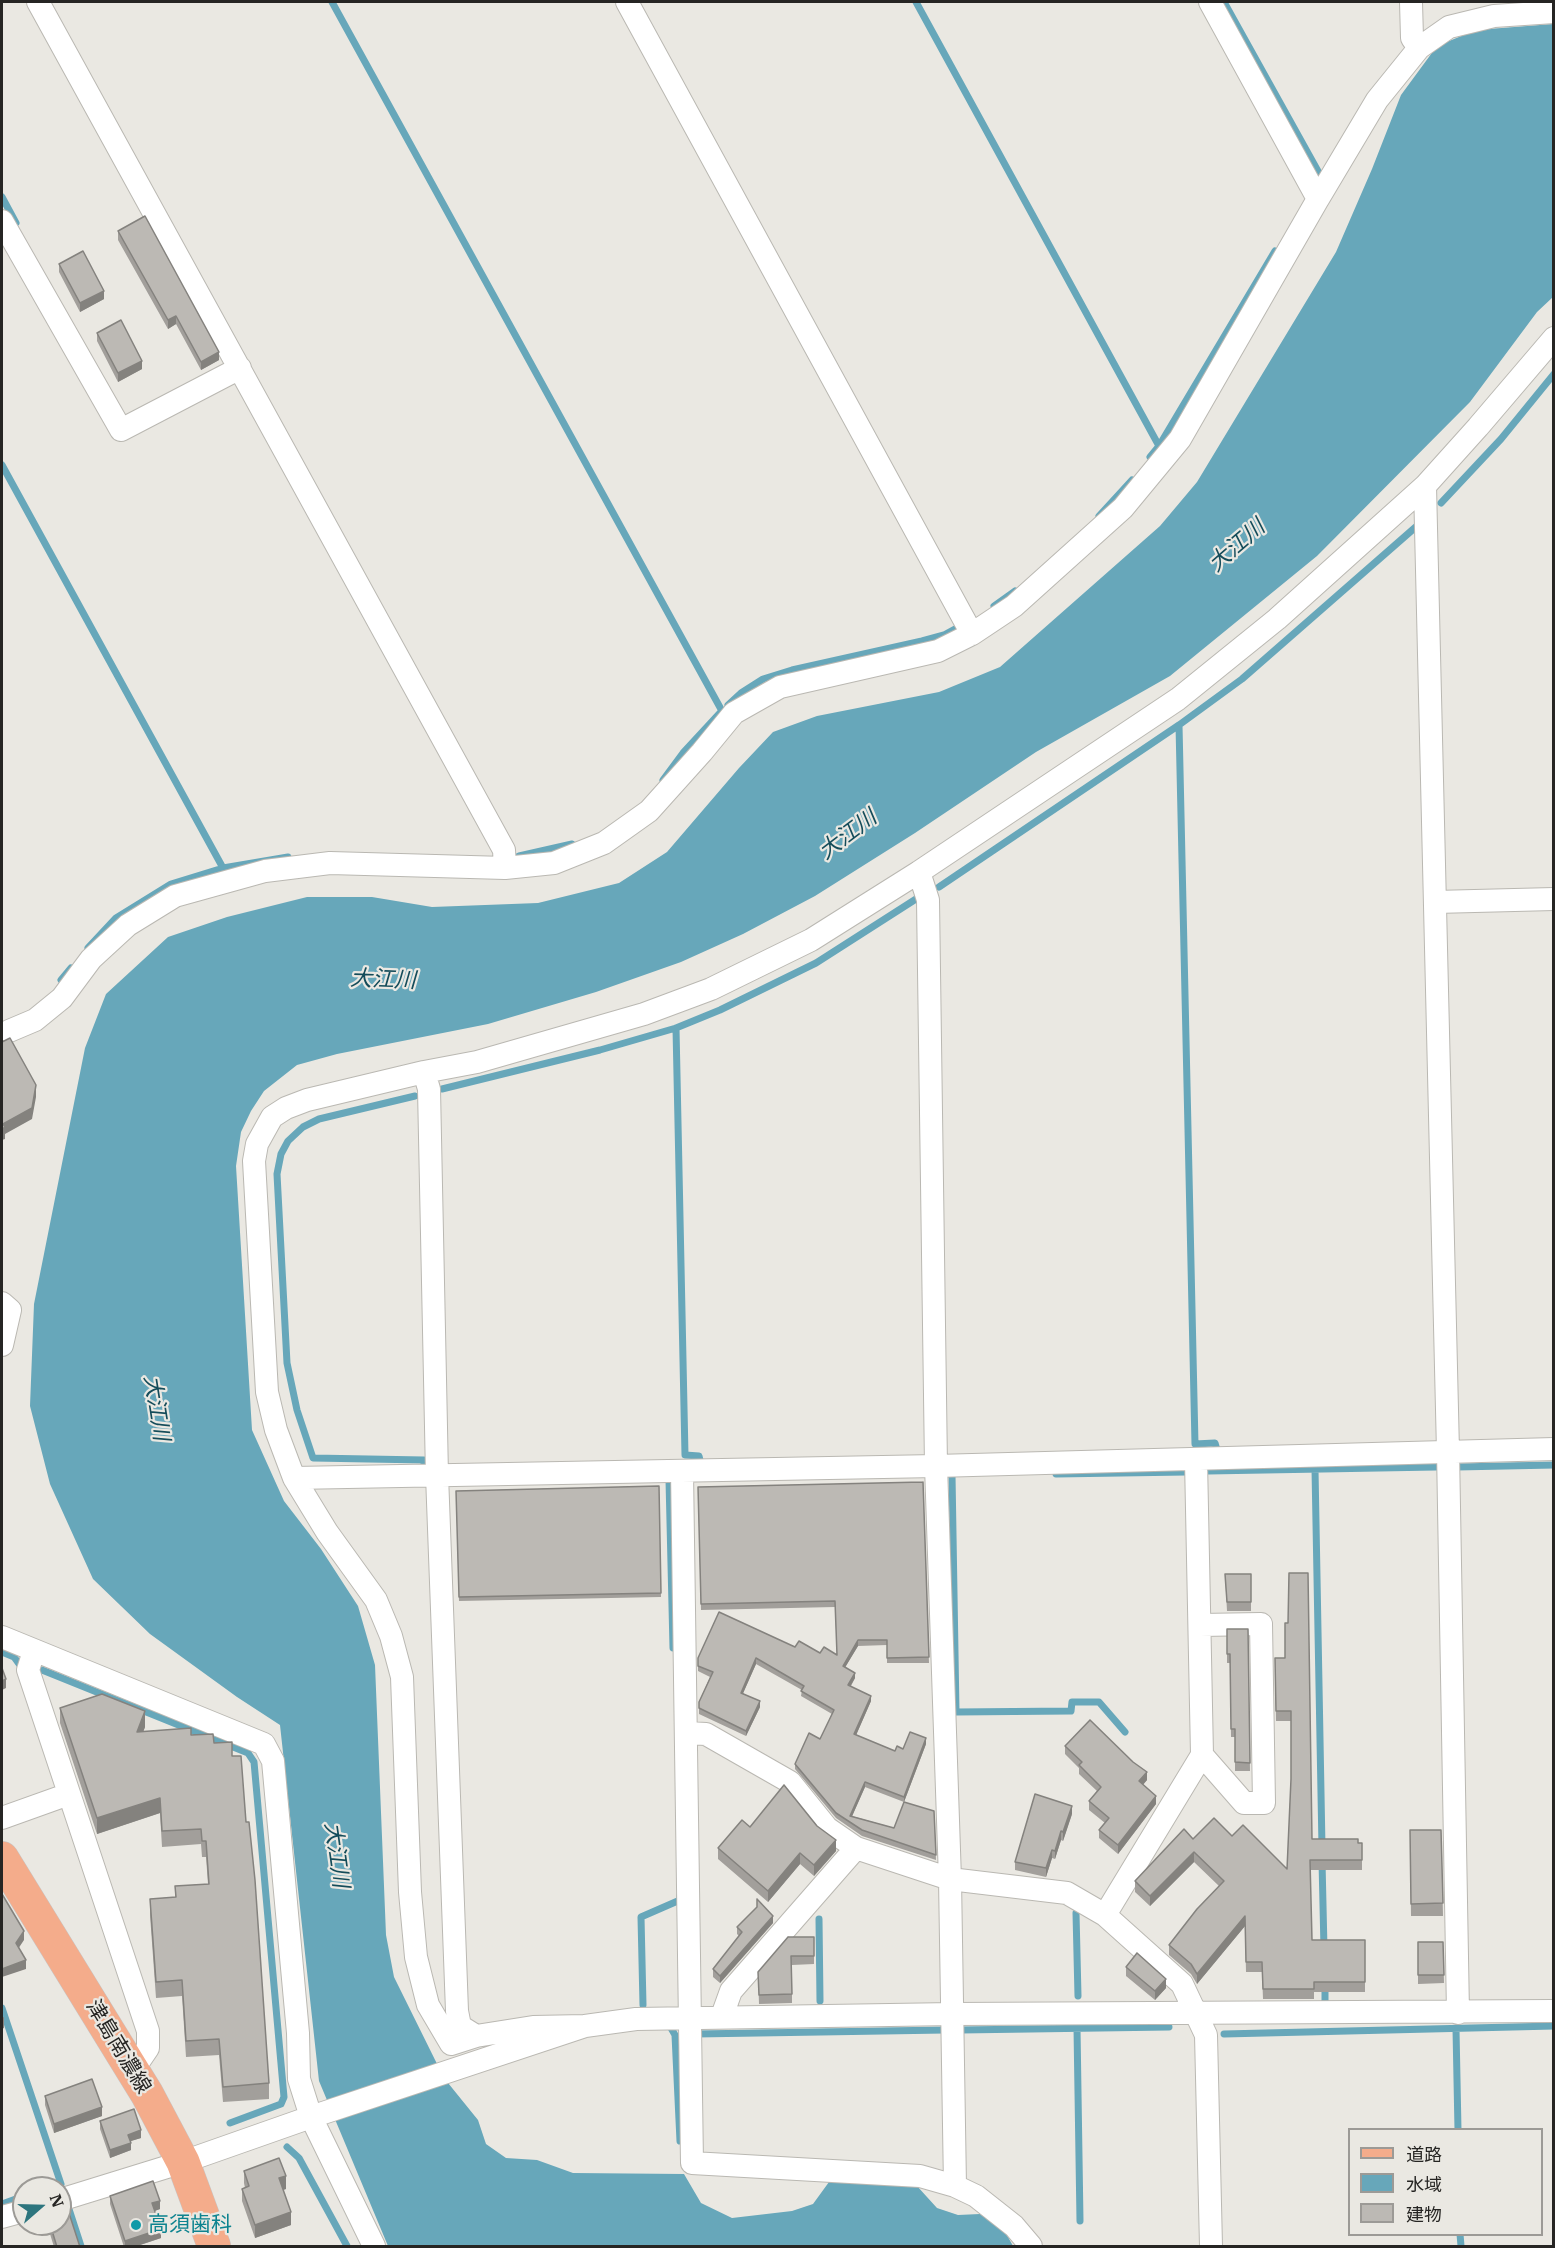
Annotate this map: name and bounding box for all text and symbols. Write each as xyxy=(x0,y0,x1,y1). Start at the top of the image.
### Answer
water label: 大江川 xyxy=(1203,514,1271,578)
water label: 大江川 xyxy=(814,805,882,865)
water label: 大江川 xyxy=(350,966,416,994)
water label: 大江川 xyxy=(138,1373,174,1443)
water label: 大江川 xyxy=(318,1820,354,1890)
street label: 津島南濃線 xyxy=(80,1996,156,2098)
legend xyxy=(1348,2128,1543,2236)
text: 道路 xyxy=(1406,2143,1442,2166)
text: 水域 xyxy=(1406,2173,1442,2196)
north arrow xyxy=(12,2176,72,2236)
text: N xyxy=(45,2191,69,2210)
text: 建物 xyxy=(1406,2203,1442,2226)
place label: 高須歯科 xyxy=(148,2212,232,2238)
marker: 高須歯科 xyxy=(129,2218,143,2232)

